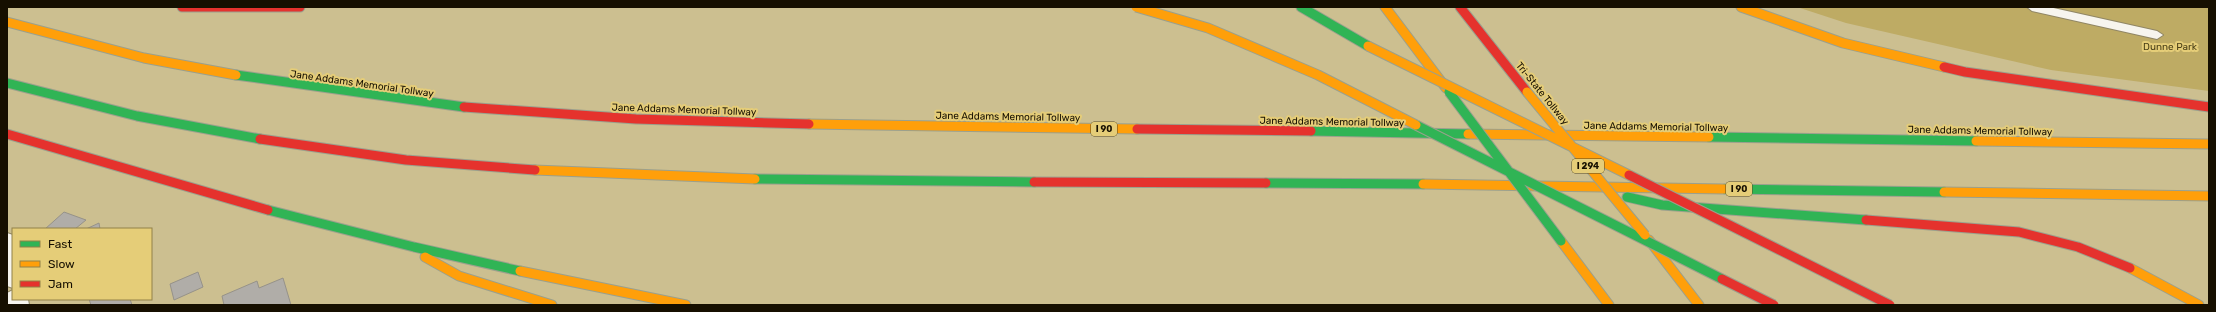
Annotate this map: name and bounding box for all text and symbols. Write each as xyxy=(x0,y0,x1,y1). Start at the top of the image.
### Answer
park label: Dunne Park xyxy=(2143,41,2198,53)
street label: Tri-State Tollway xyxy=(1513,60,1572,128)
street label: Jane Addams Memorial Tollway xyxy=(289,68,435,100)
street label: Jane Addams Memorial Tollway xyxy=(611,101,757,119)
street label: Jane Addams Memorial Tollway xyxy=(935,110,1081,124)
street label: Jane Addams Memorial Tollway xyxy=(1259,115,1405,129)
street label: Jane Addams Memorial Tollway xyxy=(1583,120,1729,134)
road number: I 90 xyxy=(1091,122,1117,136)
street label: Jane Addams Memorial Tollway xyxy=(1907,124,2053,138)
road number: I 294 xyxy=(1572,159,1604,173)
road number: I 90 xyxy=(1726,182,1752,196)
legend xyxy=(12,228,152,300)
text: Fast xyxy=(48,237,72,251)
text: Slow xyxy=(48,257,75,271)
text: Jam xyxy=(48,277,73,291)

